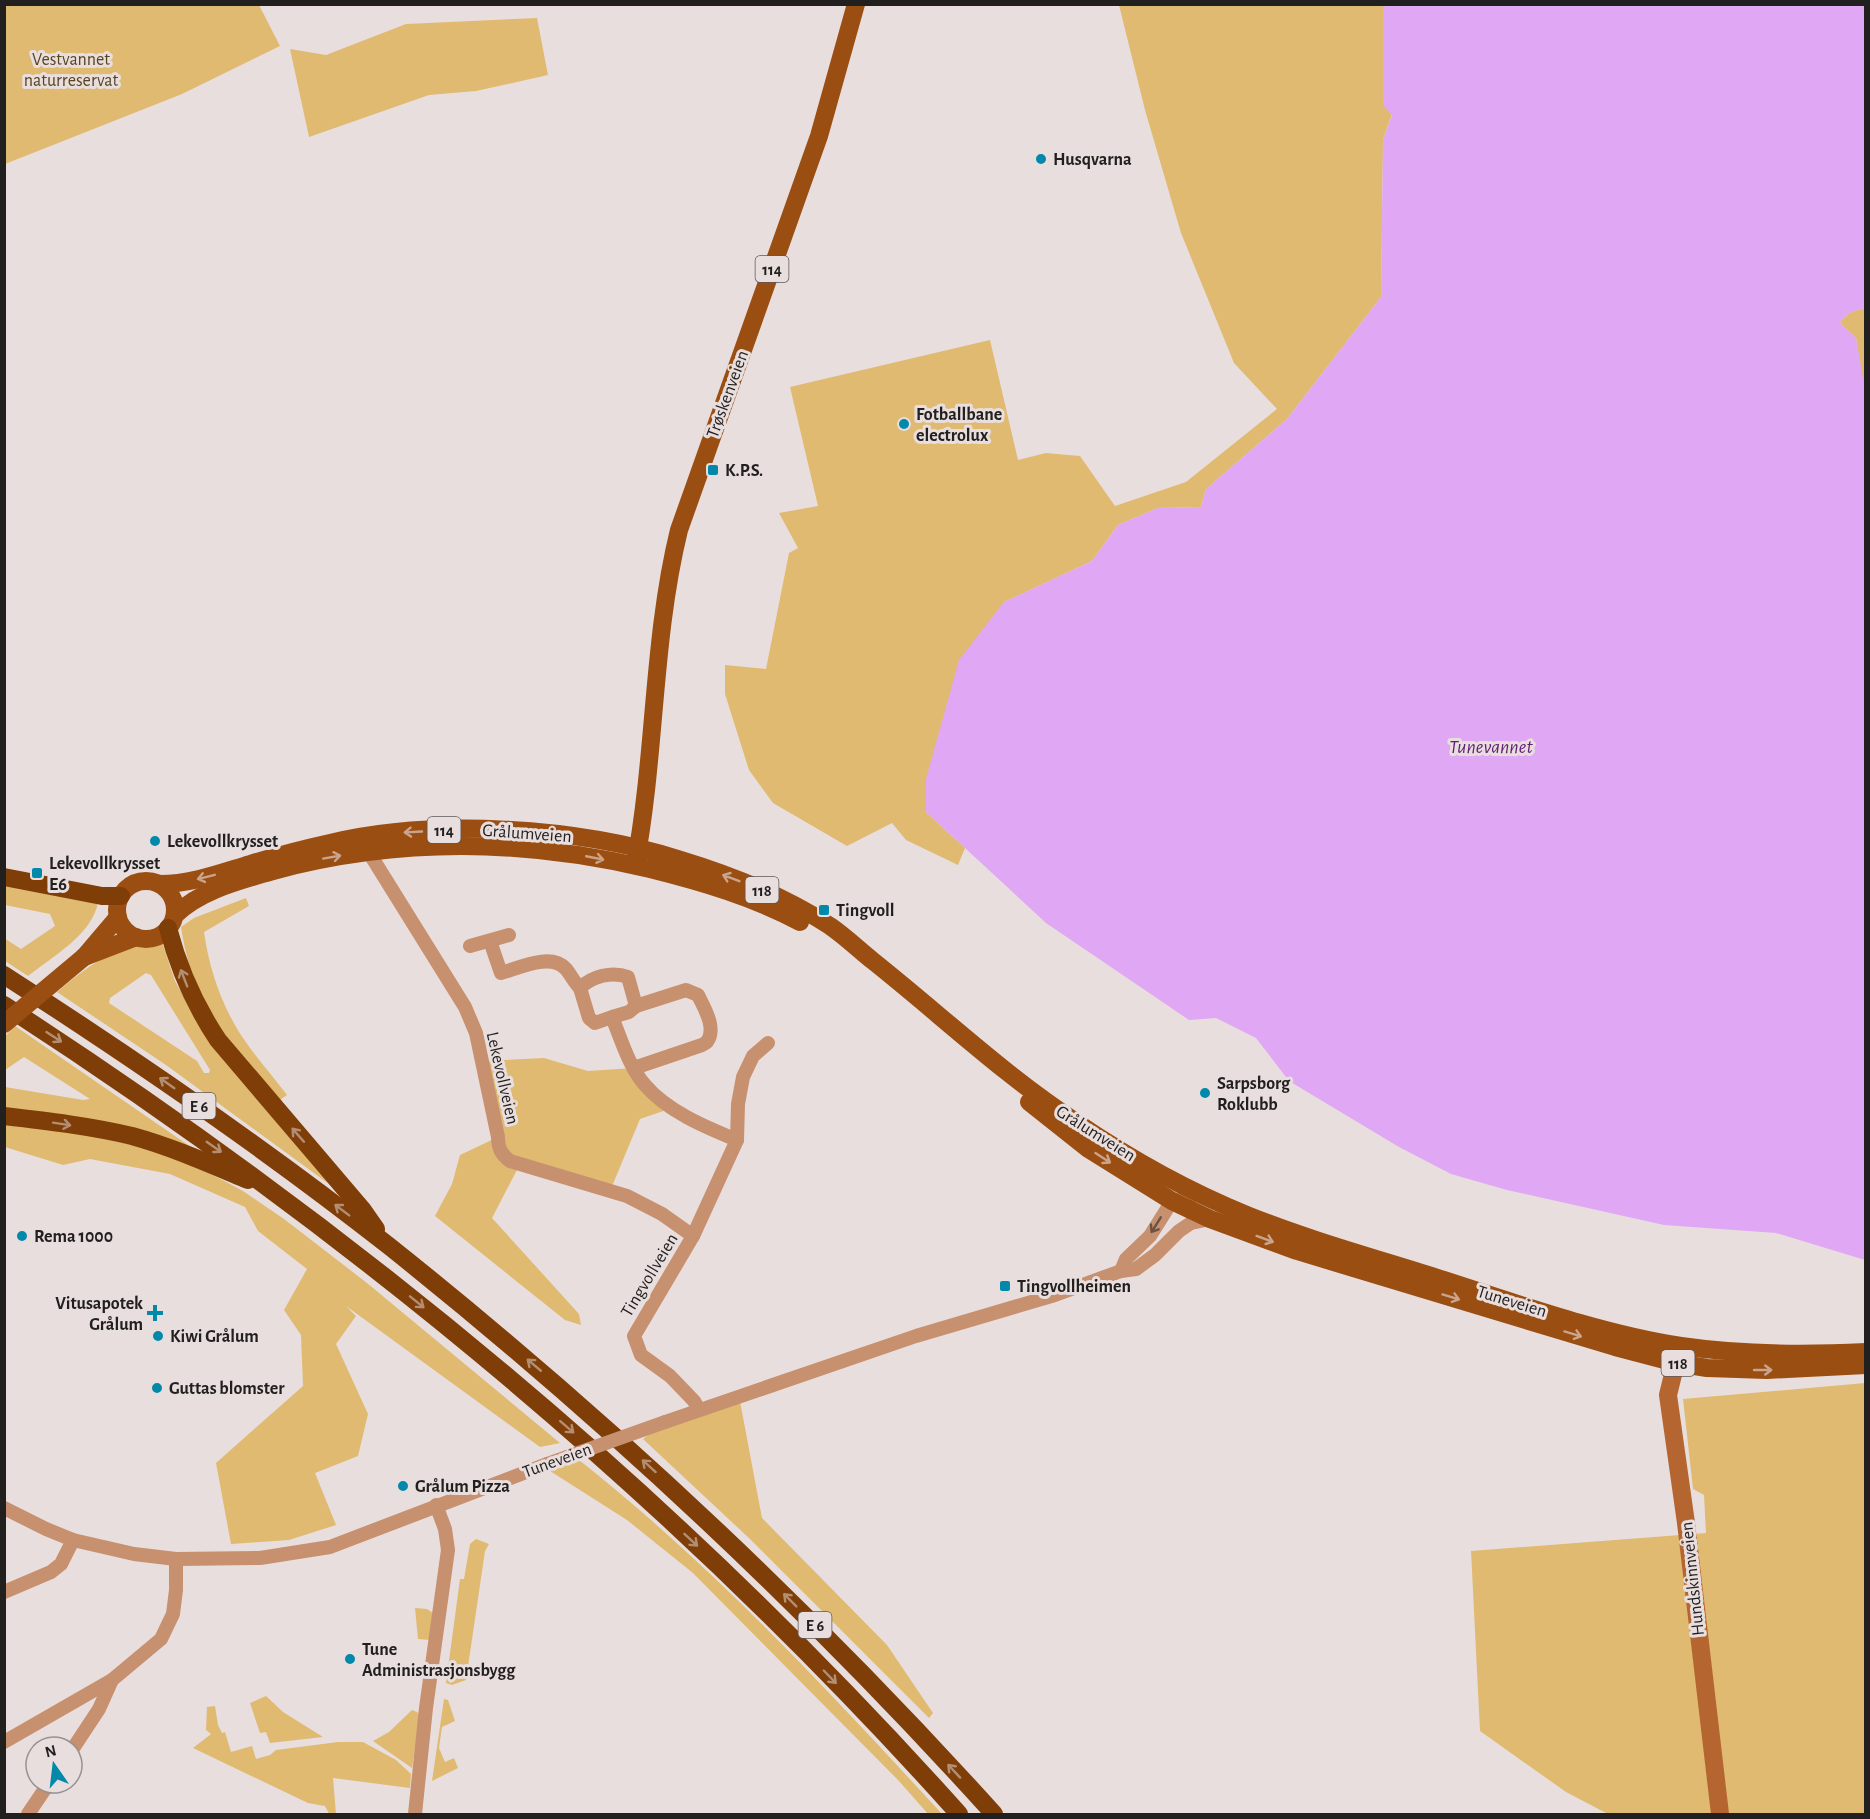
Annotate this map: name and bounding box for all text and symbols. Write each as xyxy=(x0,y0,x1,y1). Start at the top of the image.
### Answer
park label: Vestvannet naturreservat xyxy=(24,51,119,90)
place label: Husqvarna xyxy=(1053,151,1132,169)
marker: Husqvarna xyxy=(1034,152,1048,166)
road number: 114 xyxy=(756,256,788,282)
street label: Trøskenveien xyxy=(704,348,752,441)
place label: Fotballbane electrolux xyxy=(916,406,1002,445)
marker: Fotballbane electrolux xyxy=(897,417,911,431)
place label: K.P.S. xyxy=(725,462,763,480)
marker: K.P.S. xyxy=(706,463,720,477)
water label: Tunevannet xyxy=(1449,737,1533,757)
road number: 114 xyxy=(428,817,460,843)
street label: Grålumveien xyxy=(482,822,572,846)
one-way arrow xyxy=(404,826,424,837)
place label: Lekevollkrysset xyxy=(167,833,278,851)
marker: Lekevollkrysset xyxy=(148,834,162,848)
one-way arrow xyxy=(322,851,341,862)
one-way arrow xyxy=(585,853,605,864)
place label: Lekevollkrysset E6 xyxy=(49,855,160,894)
marker: Lekevollkrysset E6 xyxy=(30,866,44,880)
one-way arrow xyxy=(722,871,741,882)
one-way arrow xyxy=(197,872,216,884)
road number: 118 xyxy=(746,877,778,903)
place label: Tingvoll xyxy=(836,902,895,920)
marker: Tingvoll xyxy=(817,903,831,917)
one-way arrow xyxy=(177,970,188,988)
street label: Lekevollveien xyxy=(483,1030,521,1126)
one-way arrow xyxy=(45,1031,61,1043)
place label: Sarpsborg Roklubb xyxy=(1217,1075,1291,1114)
one-way arrow xyxy=(159,1077,176,1089)
marker: Sarpsborg Roklubb xyxy=(1198,1086,1212,1100)
road number: E 6 xyxy=(182,1093,216,1119)
street label: Grålumveien xyxy=(1053,1103,1138,1165)
one-way arrow xyxy=(52,1118,72,1129)
one-way arrow xyxy=(291,1127,304,1143)
one-way arrow xyxy=(206,1141,222,1153)
one-way arrow xyxy=(1094,1152,1111,1165)
one-way arrow xyxy=(334,1204,350,1216)
one-way arrow xyxy=(1150,1216,1162,1233)
place label: Rema 1000 xyxy=(34,1228,113,1246)
marker: Rema 1000 xyxy=(15,1229,29,1243)
street label: Tingvollveien xyxy=(618,1231,682,1320)
one-way arrow xyxy=(1255,1235,1274,1246)
place label: Tingvollheimen xyxy=(1017,1278,1131,1296)
marker: Tingvollheimen xyxy=(998,1279,1012,1293)
street label: Tuneveien xyxy=(1475,1283,1549,1321)
one-way arrow xyxy=(1442,1292,1461,1303)
place label: Vitusapotek Grålum xyxy=(55,1295,143,1334)
one-way arrow xyxy=(409,1295,425,1308)
marker: Vitusapotek Grålum xyxy=(148,1306,162,1320)
place label: Kiwi Grålum xyxy=(170,1328,259,1346)
marker: Kiwi Grålum xyxy=(151,1329,165,1343)
one-way arrow xyxy=(1563,1329,1582,1340)
road number: 118 xyxy=(1662,1350,1694,1376)
one-way arrow xyxy=(527,1358,542,1372)
one-way arrow xyxy=(1753,1364,1773,1376)
place label: Guttas blomster xyxy=(169,1380,285,1398)
marker: Guttas blomster xyxy=(150,1381,164,1395)
one-way arrow xyxy=(559,1420,574,1434)
street label: Tuneveien xyxy=(521,1440,594,1482)
one-way arrow xyxy=(641,1459,656,1473)
place label: Grålum Pizza xyxy=(415,1478,510,1496)
marker: Grålum Pizza xyxy=(396,1479,410,1493)
street label: Hundskinnveien xyxy=(1678,1521,1708,1637)
one-way arrow xyxy=(683,1533,698,1547)
one-way arrow xyxy=(783,1593,798,1608)
road number: E 6 xyxy=(798,1612,832,1638)
place label: Tune Administrasjonsbygg xyxy=(362,1641,516,1680)
marker: Tune Administrasjonsbygg xyxy=(343,1652,357,1666)
one-way arrow xyxy=(823,1669,837,1684)
north arrow xyxy=(24,1735,84,1795)
text: N xyxy=(43,1742,58,1761)
one-way arrow xyxy=(947,1764,961,1779)

